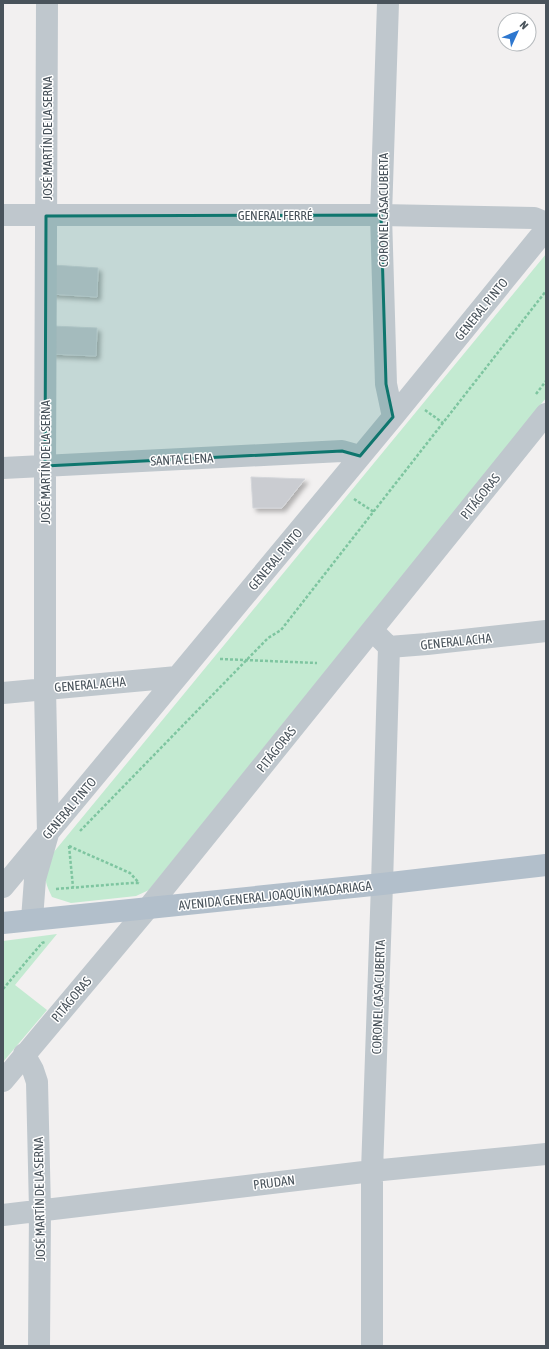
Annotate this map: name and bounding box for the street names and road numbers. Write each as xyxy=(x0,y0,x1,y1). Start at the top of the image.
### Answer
street label: JOSÉ MARTÍN DE LA SERNA xyxy=(40,75,55,200)
street label: CORONEL CASACUBERTA xyxy=(376,152,391,267)
street label: GENERAL FERRÉ xyxy=(238,208,313,223)
street label: GENERAL PINTO xyxy=(452,275,511,343)
street label: JOSÉ MARTÍN DE LA SERNA xyxy=(38,399,53,524)
street label: SANTA ELENA xyxy=(150,450,214,469)
street label: PITÁGORAS xyxy=(458,470,504,522)
street label: GENERAL PINTO xyxy=(245,525,306,593)
street label: GENERAL ACHA xyxy=(420,630,493,653)
street label: GENERAL ACHA xyxy=(54,674,127,695)
street label: PITÁGORAS xyxy=(254,723,300,775)
street label: GENERAL PINTO xyxy=(39,774,100,842)
street label: AVENIDA GENERAL JOAQUÍN MADARIAGA xyxy=(178,878,373,913)
street label: CORONEL CASACUBERTA xyxy=(369,939,388,1054)
street label: PITÁGORAS xyxy=(48,973,95,1025)
street label: JOSÉ MARTÍN DE LA SERNA xyxy=(31,1136,48,1261)
street label: PRUDAN xyxy=(252,1173,296,1192)

